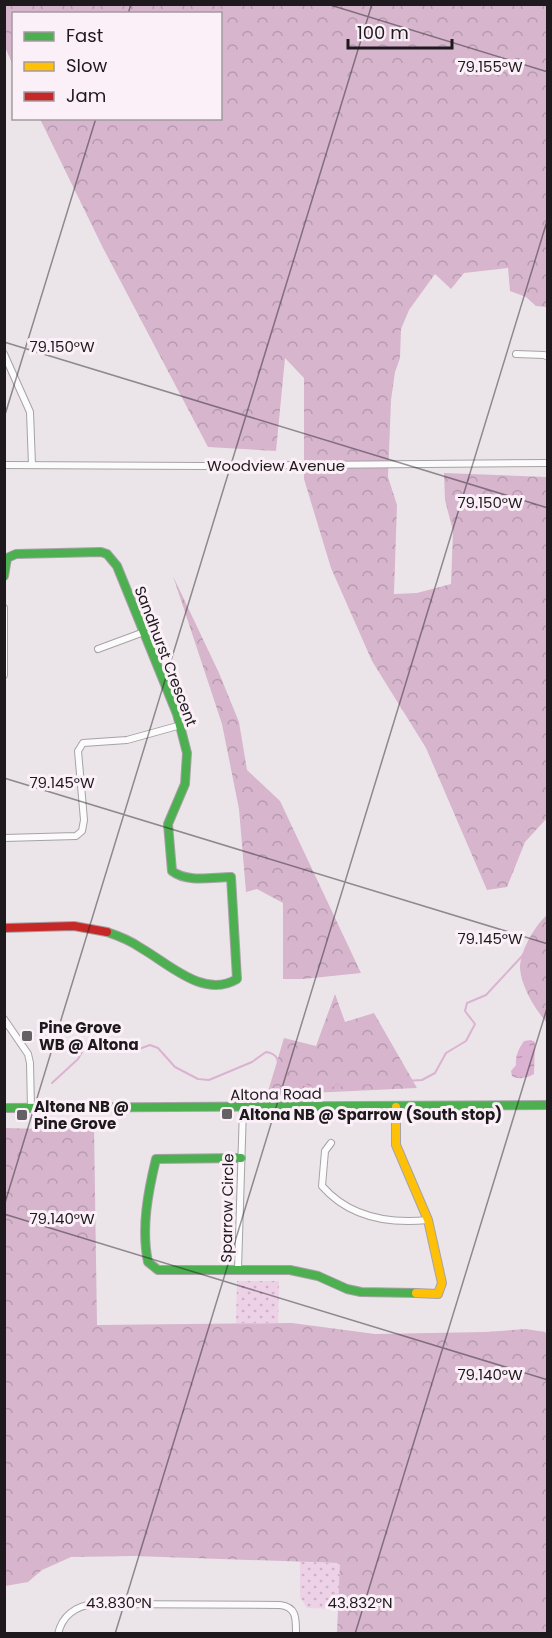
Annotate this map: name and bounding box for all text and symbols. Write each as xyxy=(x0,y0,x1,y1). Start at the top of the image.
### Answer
legend xyxy=(12,12,222,120)
scale bar xyxy=(348,12,452,50)
text: 100 m xyxy=(357,20,409,45)
text: Fast xyxy=(66,23,103,48)
text: Slow xyxy=(66,53,108,78)
text: 79.155°W xyxy=(457,56,523,77)
text: Jam xyxy=(66,83,106,108)
text: 79.150°W xyxy=(29,336,95,357)
street label: Woodview Avenue xyxy=(207,455,345,476)
text: 79.150°W xyxy=(457,492,523,513)
street label: Sandhurst Crescent xyxy=(130,583,202,729)
text: 79.145°W xyxy=(29,772,95,793)
text: 79.145°W xyxy=(457,928,523,949)
place label: Pine Grove WB @ Altona xyxy=(39,1017,139,1055)
marker: Pine Grove WB @ Altona xyxy=(20,1029,34,1043)
street label: Altona Road xyxy=(230,1083,322,1105)
place label: Altona NB @ Pine Grove xyxy=(34,1096,129,1134)
place label: Altona NB @ Sparrow (South stop) xyxy=(239,1104,502,1125)
marker: Altona NB @ Sparrow (South stop) xyxy=(220,1107,234,1121)
marker: Altona NB @ Pine Grove xyxy=(15,1108,29,1122)
street label: Sparrow Circle xyxy=(216,1153,238,1263)
text: 79.140°W xyxy=(29,1208,95,1229)
text: 79.140°W xyxy=(457,1364,523,1385)
text: 43.830°N xyxy=(86,1592,152,1613)
text: 43.832°N xyxy=(327,1592,393,1613)

